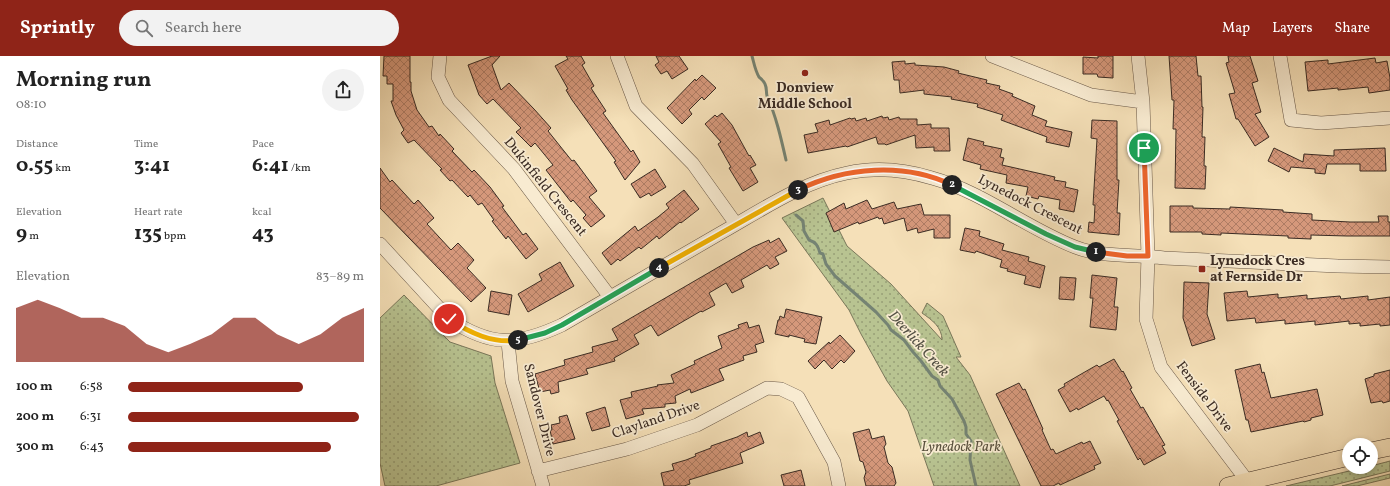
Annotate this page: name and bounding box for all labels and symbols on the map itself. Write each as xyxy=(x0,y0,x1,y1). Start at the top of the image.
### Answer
marker: Donview Middle School xyxy=(800,68,810,78)
place label: Donview Middle School xyxy=(758,79,852,114)
pin xyxy=(1127,131,1161,165)
street label: Dukinfield Crescent xyxy=(499,133,591,241)
street label: Lynedock Crescent xyxy=(974,170,1086,240)
pin: 2 xyxy=(942,175,962,195)
pin: 3 xyxy=(788,180,808,200)
pin: 1 xyxy=(1086,242,1106,262)
place label: Lynedock Cres at Fernside Dr xyxy=(1210,252,1305,287)
pin: 4 xyxy=(649,258,669,278)
marker: Lynedock Cres at Fernside Dr xyxy=(1197,264,1207,274)
pin xyxy=(432,302,466,336)
water label: Deerlick Creek xyxy=(883,306,953,382)
pin: 5 xyxy=(508,330,528,350)
street label: Fenside Drive xyxy=(1171,358,1237,436)
street label: Sandover Drive xyxy=(518,362,560,459)
street label: Clayland Drive xyxy=(609,396,703,444)
park label: Lynedock Park xyxy=(921,438,1001,457)

